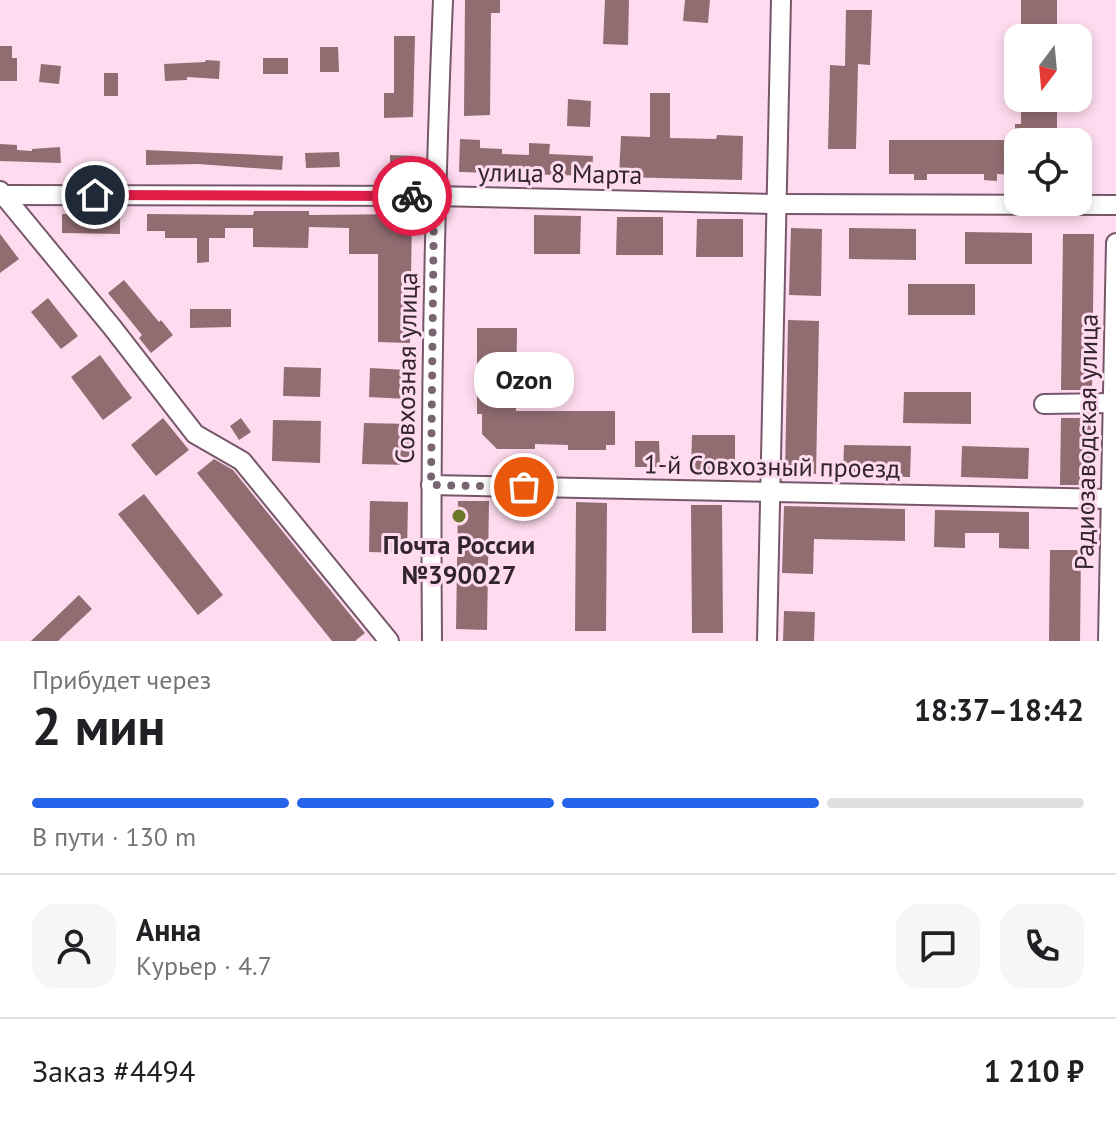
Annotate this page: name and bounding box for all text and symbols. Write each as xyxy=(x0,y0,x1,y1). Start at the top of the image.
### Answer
north arrow xyxy=(1004,24,1092,112)
map controls xyxy=(1004,24,1092,216)
button: locate xyxy=(1004,128,1092,216)
street label: улица 8 Марта xyxy=(477,155,643,191)
courier xyxy=(372,156,452,236)
pin xyxy=(61,161,129,229)
icon: home xyxy=(73,173,117,217)
icon: bike xyxy=(390,174,434,218)
street label: Совхозная улица xyxy=(388,272,424,464)
street label: Радиозаводская улица xyxy=(1067,314,1105,570)
callout: Ozon xyxy=(474,351,574,407)
text: Ozon xyxy=(496,363,552,396)
street label: 1-й Совхозный проезд xyxy=(643,447,901,485)
pin xyxy=(490,453,558,521)
icon: bag xyxy=(502,465,546,509)
marker: Почта России №390027 xyxy=(450,507,468,525)
place label: Почта России №390027 xyxy=(383,528,535,591)
text: Прибудет через xyxy=(32,663,211,696)
text: 18:37–18:42 xyxy=(914,690,1084,729)
text: 2 мин xyxy=(32,692,166,759)
text: В пути · 130 m xyxy=(32,820,196,853)
button: person xyxy=(32,904,116,988)
button: chat xyxy=(896,904,980,988)
button: phone xyxy=(1000,904,1084,988)
text: Анна xyxy=(136,910,201,949)
text: Курьер · 4.7 xyxy=(136,949,272,982)
text: Заказ #4494 xyxy=(32,1051,195,1090)
text: 1 210 ₽ xyxy=(984,1051,1084,1090)

